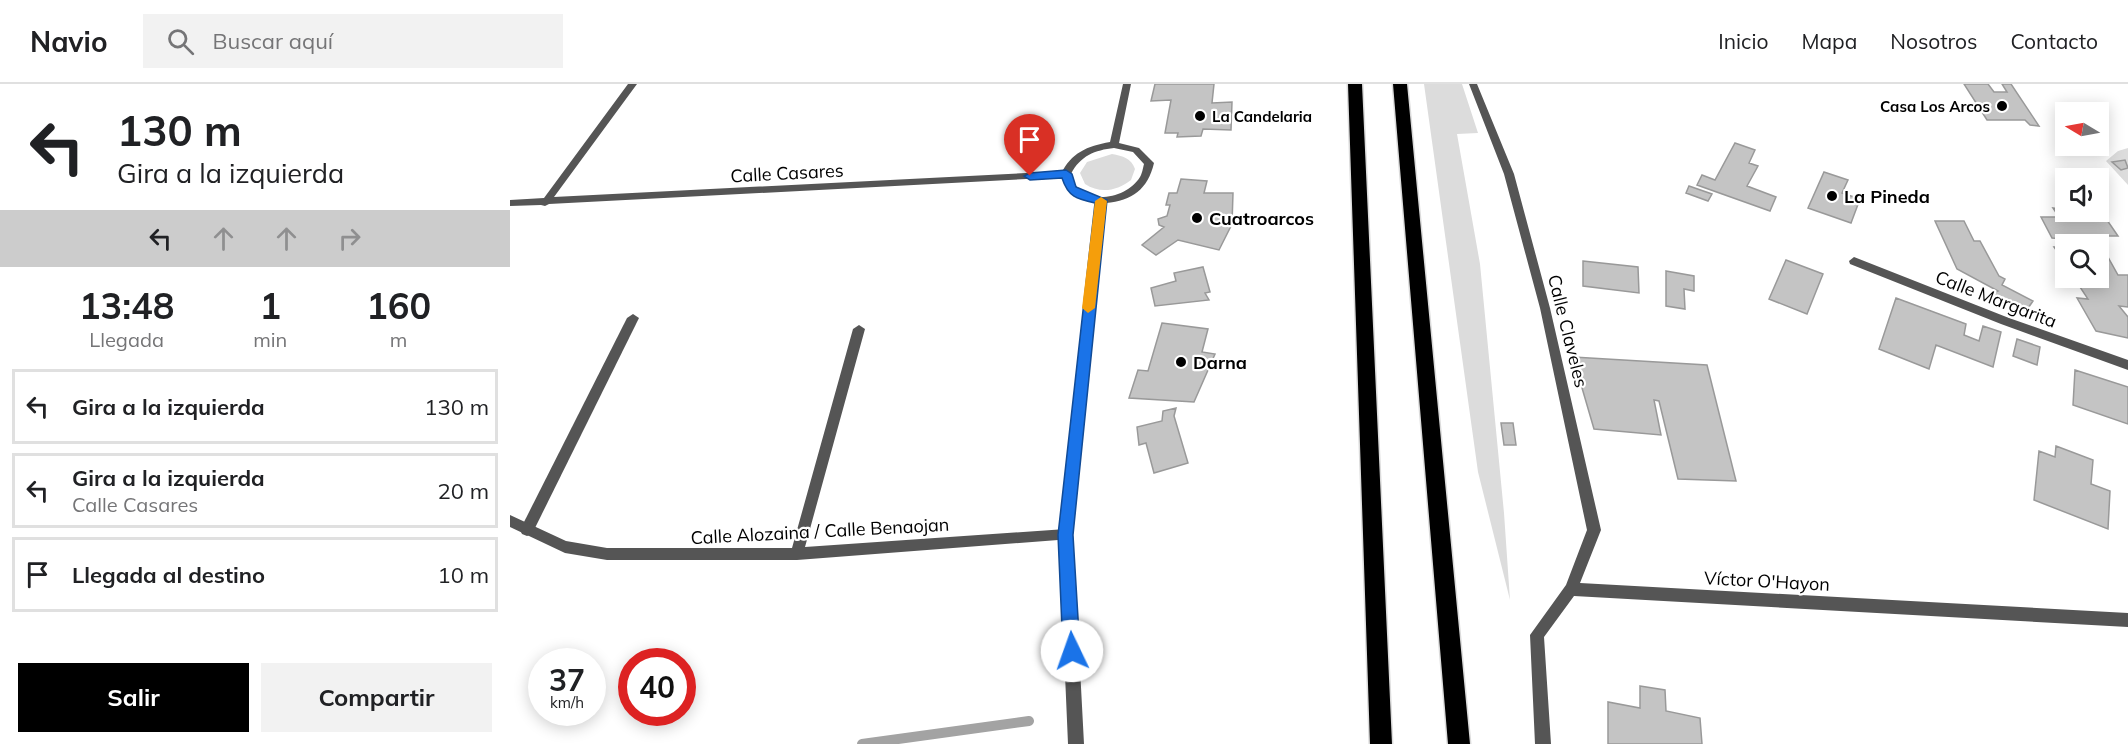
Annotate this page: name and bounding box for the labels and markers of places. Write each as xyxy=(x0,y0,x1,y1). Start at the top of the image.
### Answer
place label: Casa Los Arcos xyxy=(1880,97,1990,116)
marker: Casa Los Arcos xyxy=(1995,99,2009,113)
place label: La Candelaria xyxy=(1212,107,1312,126)
marker: La Candelaria xyxy=(1193,109,1207,123)
pin xyxy=(1004,114,1055,176)
place label: La Pineda xyxy=(1844,185,1930,208)
marker: La Pineda xyxy=(1825,189,1839,203)
place label: Cuatroarcos xyxy=(1209,207,1314,230)
marker: Cuatroarcos xyxy=(1190,211,1204,225)
place label: Darna xyxy=(1193,351,1247,374)
marker: Darna xyxy=(1174,355,1188,369)

